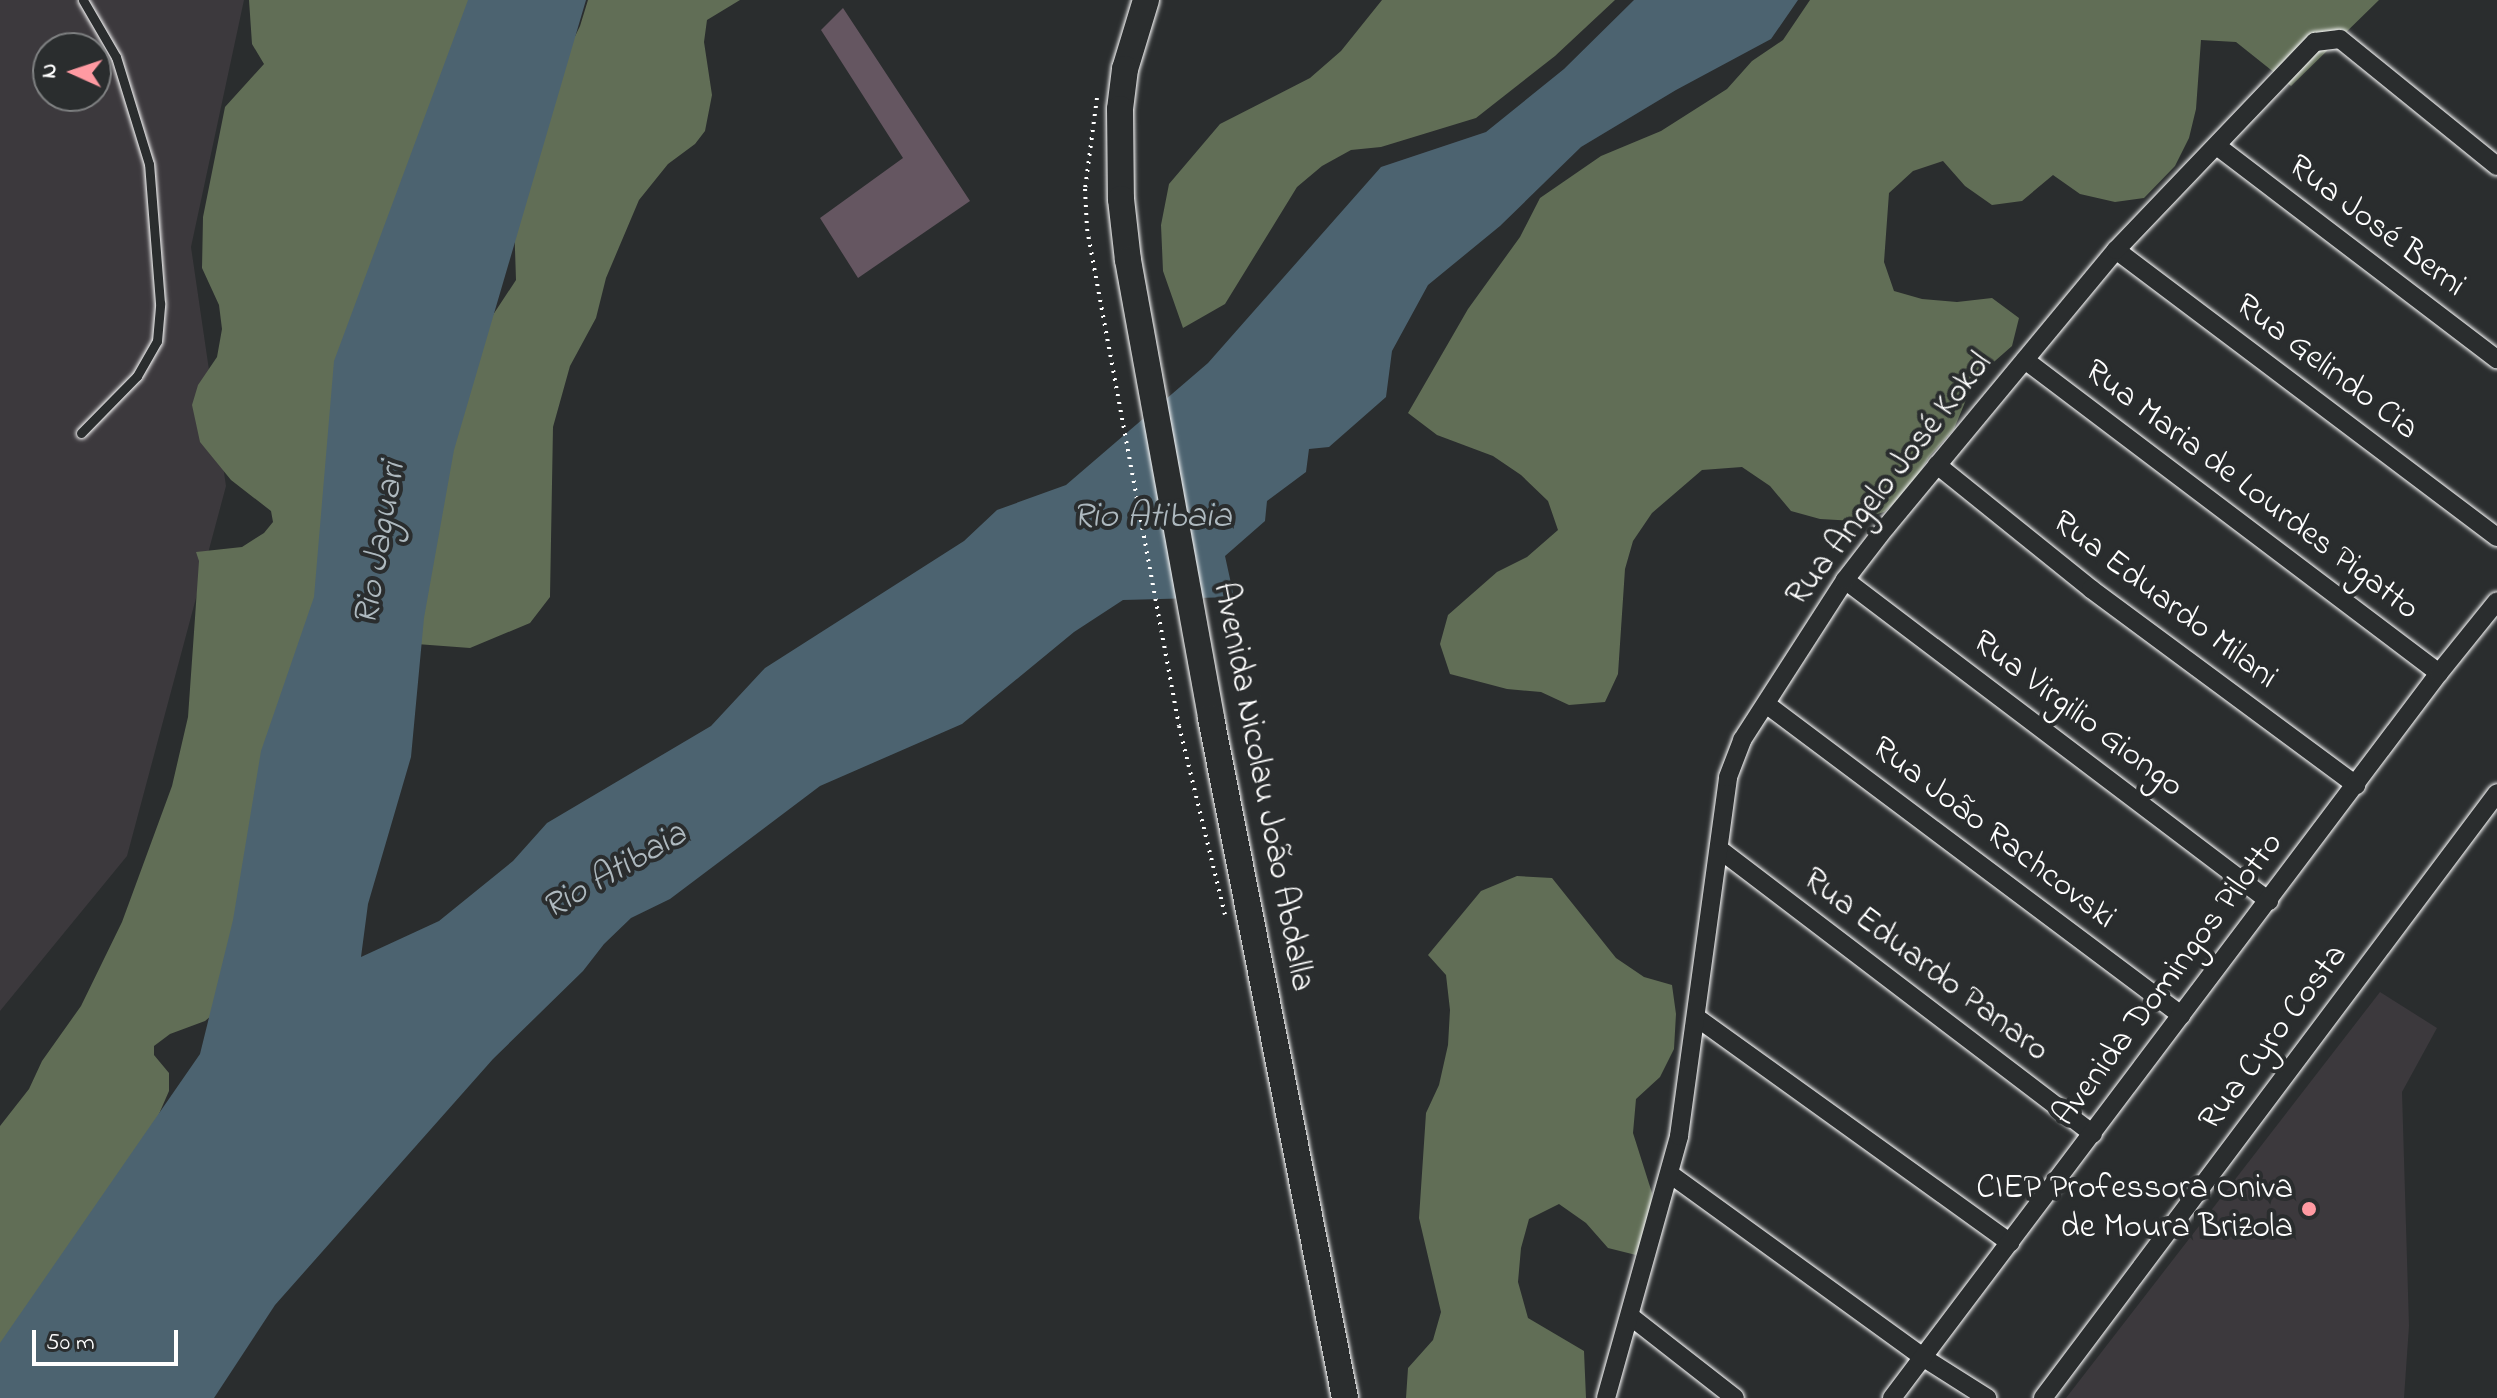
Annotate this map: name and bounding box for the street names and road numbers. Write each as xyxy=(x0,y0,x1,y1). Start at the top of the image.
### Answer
street label: Rua José Berni xyxy=(2279,147,2473,307)
street label: Rua Gelindo Cia xyxy=(2226,286,2426,450)
street label: Rua Angelo José Kokol xyxy=(1778,345,2002,615)
street label: Rua Maria de Lourdes Pigatto xyxy=(2076,352,2426,630)
street label: Rua Eduardo Milani xyxy=(2043,503,2285,699)
street label: Avenida Nicolau João Abdalla xyxy=(1202,579,1322,995)
street label: Rua Virgilio Giongo xyxy=(1963,622,2191,808)
street label: Rua João Rachcovski xyxy=(1863,729,2123,939)
street label: Avenida Domingos Pilotto xyxy=(2045,825,2293,1135)
street label: Rua Eduardo Panaro xyxy=(1794,860,2056,1072)
street label: Rua Cyro Costa xyxy=(2191,937,2357,1139)

